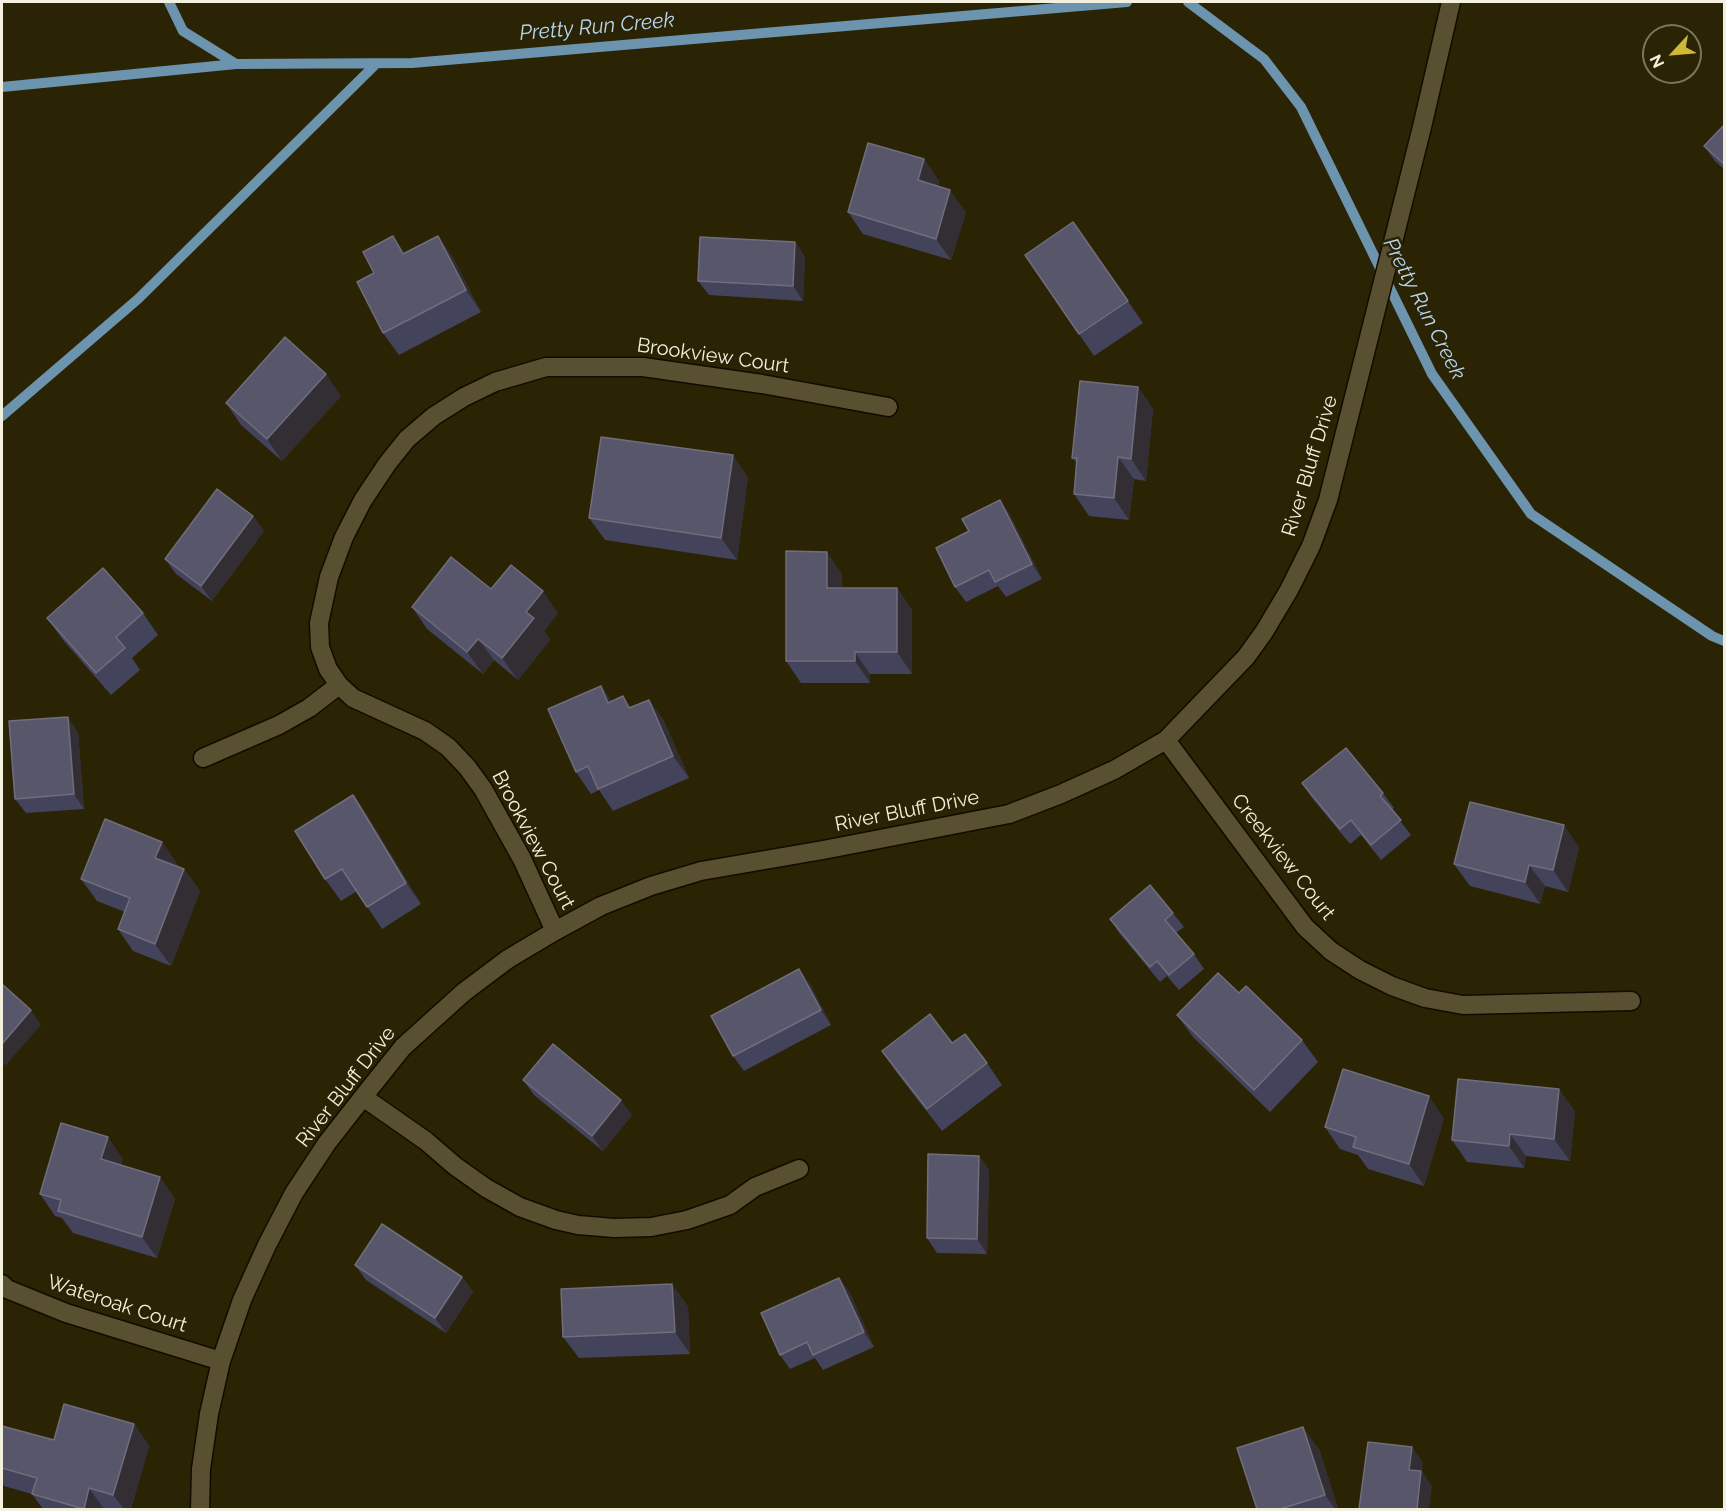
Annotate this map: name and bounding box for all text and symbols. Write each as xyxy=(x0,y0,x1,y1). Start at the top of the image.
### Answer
water label: Pretty Run Creek xyxy=(518,8,676,46)
north arrow xyxy=(1642,24,1702,84)
text: N xyxy=(1646,52,1668,71)
water label: Pretty Run Creek xyxy=(1377,234,1471,384)
street label: Brookview Court xyxy=(635,333,791,379)
street label: River Bluff Drive xyxy=(1277,392,1343,540)
street label: Brookview Court xyxy=(486,767,580,913)
street label: River Bluff Drive xyxy=(833,785,981,837)
street label: Creekview Court xyxy=(1226,789,1340,925)
street label: River Bluff Drive xyxy=(291,1022,401,1152)
street label: Wateroak Court xyxy=(44,1270,190,1338)

